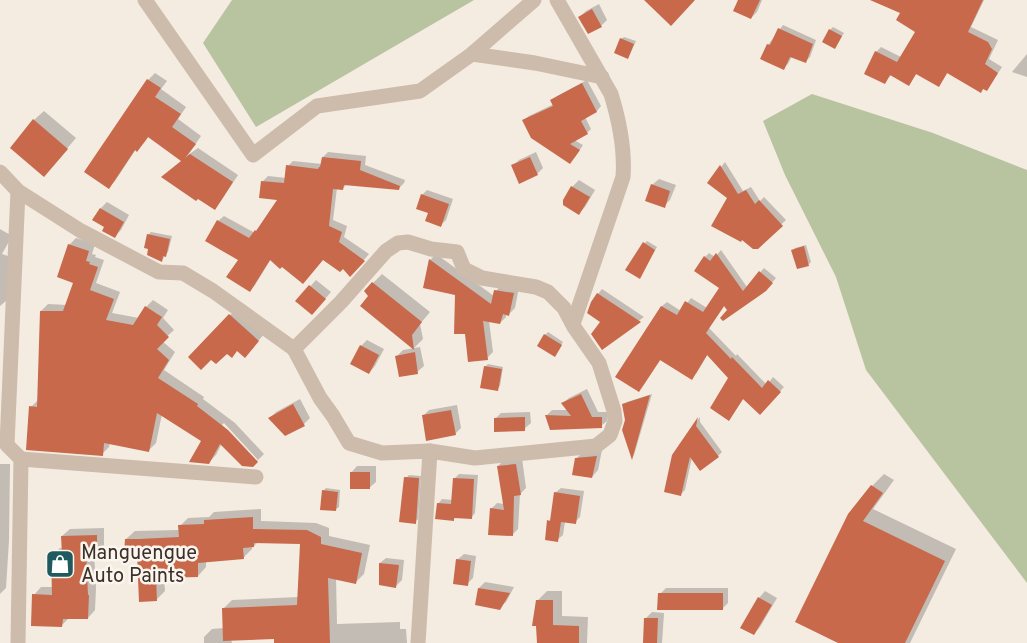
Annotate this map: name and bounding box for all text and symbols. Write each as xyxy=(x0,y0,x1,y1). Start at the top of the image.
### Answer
place label: Manguengue Auto Paints xyxy=(81,541,197,590)
shop icon: Manguengue Auto Paints xyxy=(44,548,76,580)

